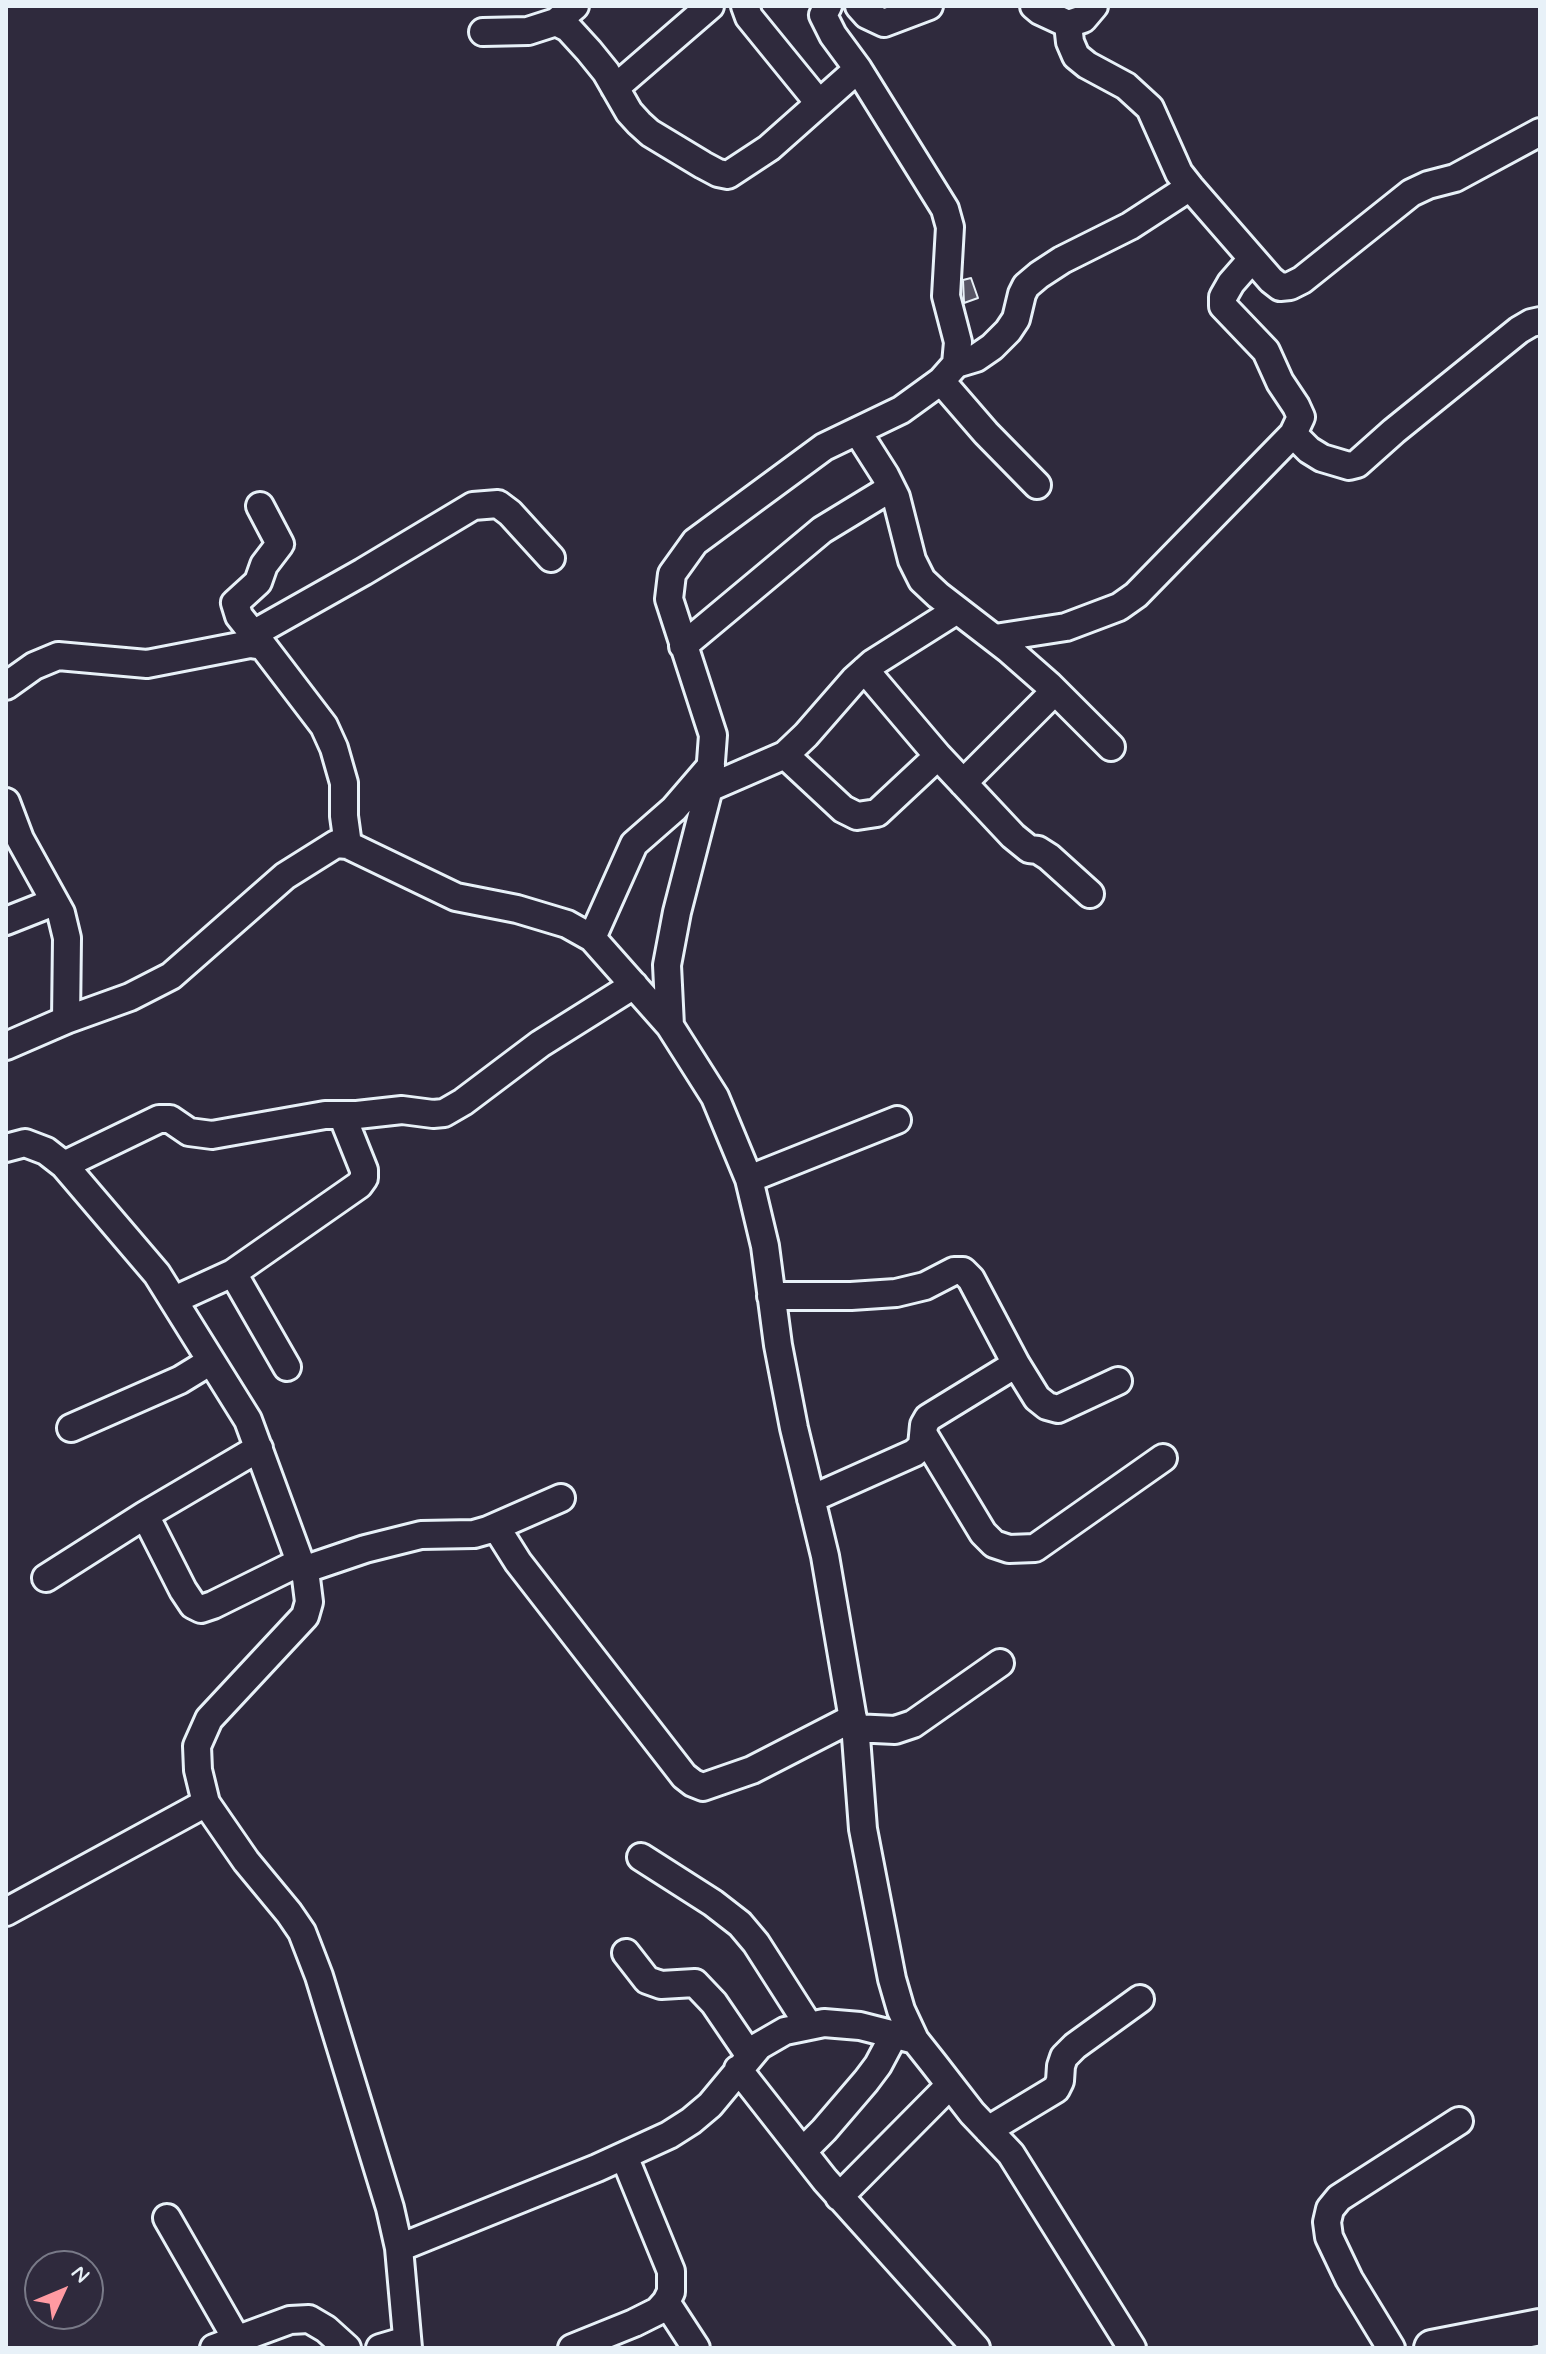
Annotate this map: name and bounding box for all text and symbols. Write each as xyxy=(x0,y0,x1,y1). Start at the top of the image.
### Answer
north arrow xyxy=(24,2250,104,2330)
text: N xyxy=(65,2260,95,2290)

